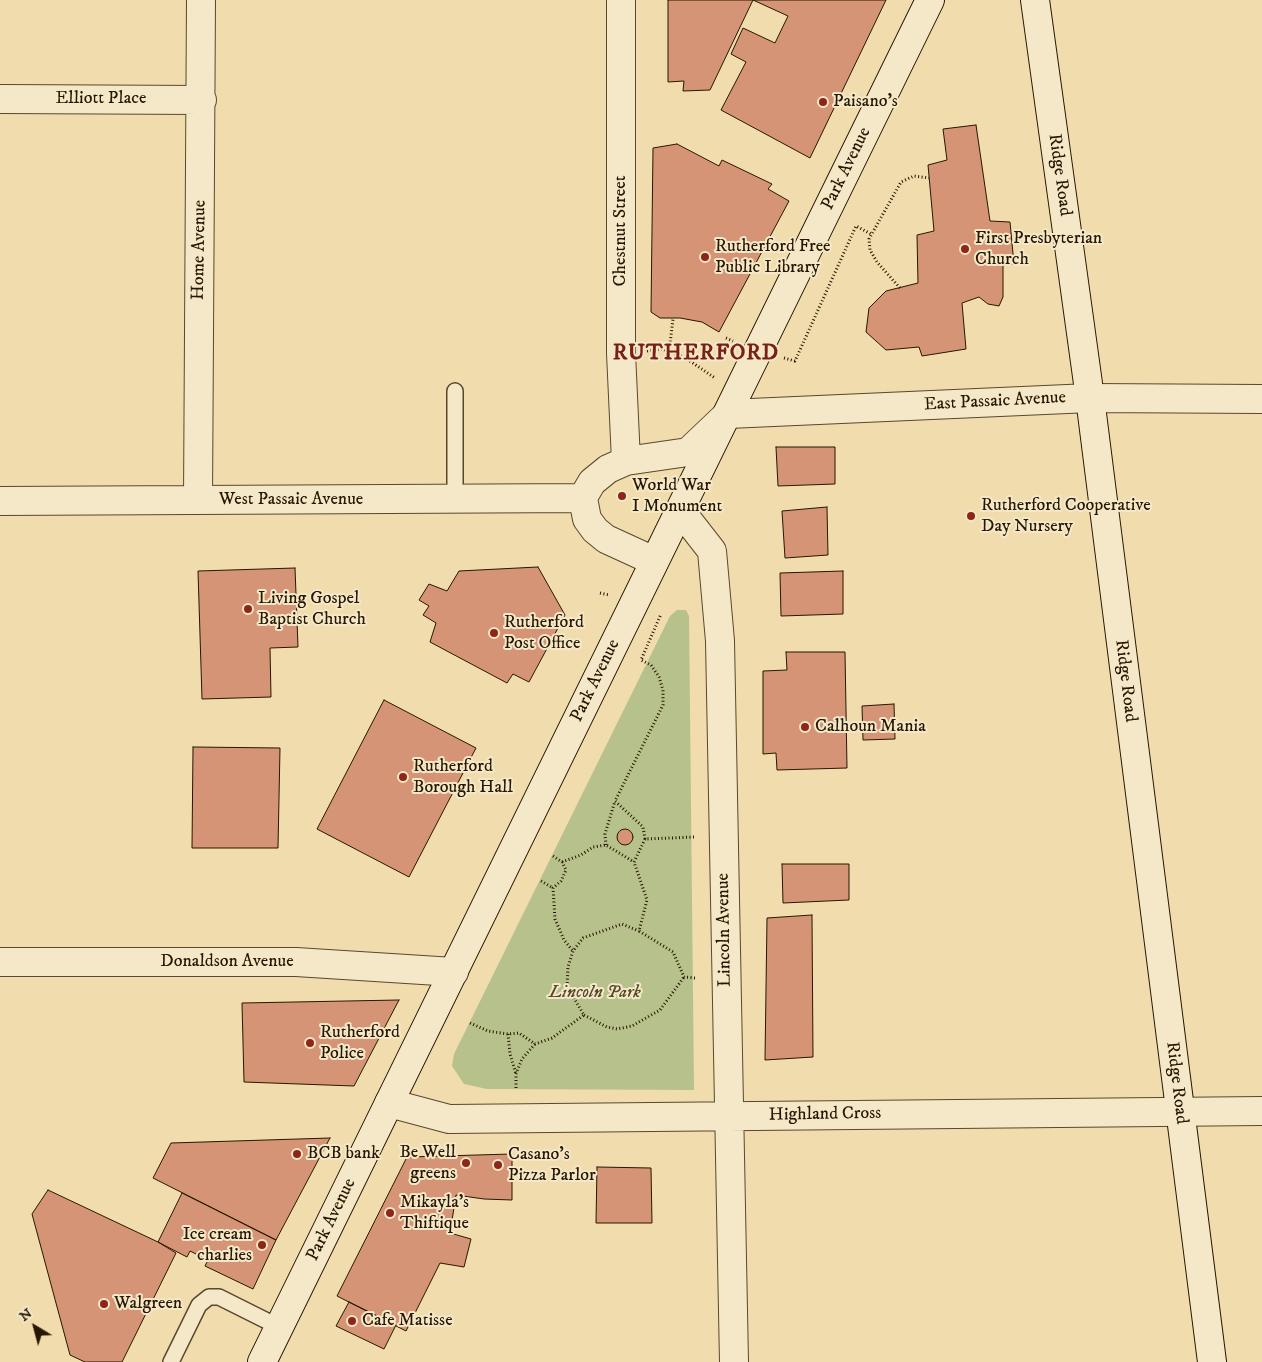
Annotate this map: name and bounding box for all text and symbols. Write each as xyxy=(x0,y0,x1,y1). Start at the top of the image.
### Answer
street label: Elliott Place xyxy=(56,88,146,110)
place label: Paisano's xyxy=(833,91,898,113)
marker: Paisano's xyxy=(817,96,829,108)
street label: Park Avenue xyxy=(818,124,876,214)
street label: Ridge Road xyxy=(1043,132,1075,218)
street label: Chestnut Street xyxy=(610,176,632,286)
street label: Home Avenue xyxy=(188,200,212,300)
place label: First Presbyterian Church xyxy=(975,228,1102,270)
place label: Rutherford Free Public Library xyxy=(715,236,831,278)
marker: First Presbyterian Church xyxy=(959,243,971,255)
marker: Rutherford Free Public Library xyxy=(699,251,711,263)
district label: RUTHERFORD xyxy=(611,341,781,367)
street label: East Passaic Avenue xyxy=(924,388,1066,416)
place label: World War I Monument xyxy=(632,475,722,518)
street label: West Passaic Avenue xyxy=(219,489,363,511)
marker: World War I Monument xyxy=(616,490,628,502)
place label: Rutherford Cooperative Day Nursery xyxy=(981,495,1151,538)
marker: Rutherford Cooperative Day Nursery xyxy=(965,510,977,522)
place label: Living Gospel Baptist Church xyxy=(258,588,366,630)
marker: Living Gospel Baptist Church xyxy=(242,603,254,615)
place label: Rutherford Post Office xyxy=(504,612,584,654)
marker: Rutherford Post Office xyxy=(488,627,500,639)
street label: Park Avenue xyxy=(567,636,625,726)
street label: Ridge Road xyxy=(1109,639,1141,723)
place label: Calhoun Mania xyxy=(815,716,926,738)
marker: Calhoun Mania xyxy=(799,721,811,733)
place label: Rutherford Borough Hall xyxy=(413,756,513,799)
marker: Rutherford Borough Hall xyxy=(397,771,409,783)
street label: Lincoln Avenue xyxy=(713,873,737,987)
street label: Donaldson Avenue xyxy=(160,951,294,973)
park label: Lincoln Park xyxy=(549,982,641,1004)
place label: Rutherford Police xyxy=(320,1022,400,1064)
marker: Rutherford Police xyxy=(304,1037,316,1049)
street label: Ridge Road xyxy=(1160,1041,1192,1125)
street label: Highland Cross xyxy=(769,1103,881,1127)
place label: Be Well greens xyxy=(399,1142,456,1184)
place label: BCB bank xyxy=(307,1143,380,1165)
place label: Casano's Pizza Parlor xyxy=(508,1144,596,1186)
marker: BCB bank xyxy=(291,1148,303,1160)
marker: Be Well greens xyxy=(460,1157,472,1169)
marker: Casano's Pizza Parlor xyxy=(492,1159,504,1171)
street label: Park Avenue xyxy=(303,1175,361,1265)
place label: Mikayla's Thiftique xyxy=(400,1192,469,1234)
marker: Mikayla's Thiftique xyxy=(384,1207,396,1219)
place label: Ice cream charlies xyxy=(183,1224,252,1266)
marker: Ice cream charlies xyxy=(256,1239,268,1251)
place label: Walgreen xyxy=(114,1293,182,1315)
marker: Walgreen xyxy=(98,1298,110,1310)
north arrow xyxy=(10,1302,60,1352)
text: N xyxy=(16,1304,36,1326)
place label: Cafe Matisse xyxy=(362,1310,453,1332)
marker: Cafe Matisse xyxy=(346,1315,358,1327)

